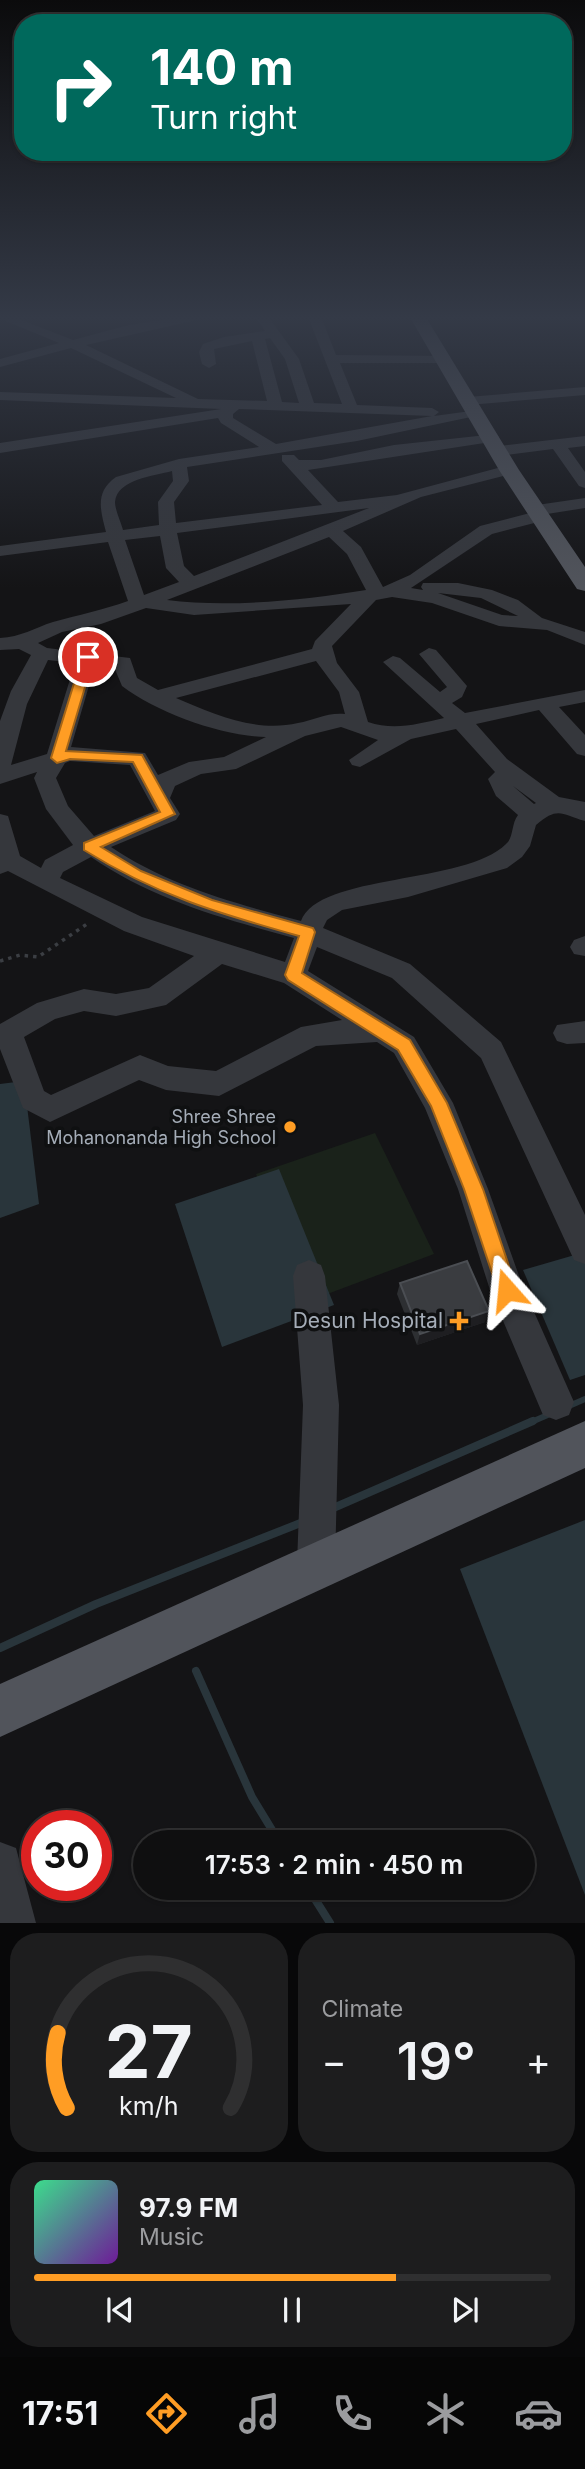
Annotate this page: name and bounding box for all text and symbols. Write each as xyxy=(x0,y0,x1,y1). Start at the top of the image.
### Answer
text: 140 m xyxy=(150,38,294,97)
icon: right xyxy=(35,42,126,133)
text: Turn right xyxy=(150,98,297,137)
pin xyxy=(58,627,118,687)
icon: arrive xyxy=(69,638,107,676)
place label: Shree Shree Mohanonanda High School xyxy=(46,1106,276,1148)
marker: Shree Shree Mohanonanda High School xyxy=(282,1119,298,1135)
position arrow xyxy=(470,1253,544,1327)
place label: Desun Hospital xyxy=(293,1308,443,1333)
marker: Desun Hospital xyxy=(449,1311,469,1331)
speed limit sign: 30 xyxy=(21,1810,112,1901)
text: 17:53 · 2 min · 450 m xyxy=(205,1849,463,1880)
text: Climate xyxy=(322,1995,403,2023)
text: 27 xyxy=(105,2008,193,2097)
text: 19° xyxy=(397,2030,476,2093)
text: − xyxy=(322,2038,347,2084)
text: + xyxy=(526,2038,551,2084)
text: km/h xyxy=(119,2091,178,2121)
text: 97.9 FM xyxy=(139,2192,238,2223)
text: Music xyxy=(139,2223,204,2251)
icon: previous xyxy=(101,2291,139,2329)
icon: pause xyxy=(273,2291,311,2329)
icon: next xyxy=(446,2291,484,2329)
icon: directions xyxy=(142,2389,191,2438)
icon: music xyxy=(235,2389,284,2438)
icon: phone xyxy=(328,2389,377,2438)
icon: climate xyxy=(421,2389,470,2438)
icon: car xyxy=(514,2389,563,2438)
text: 17:51 xyxy=(22,2394,98,2433)

